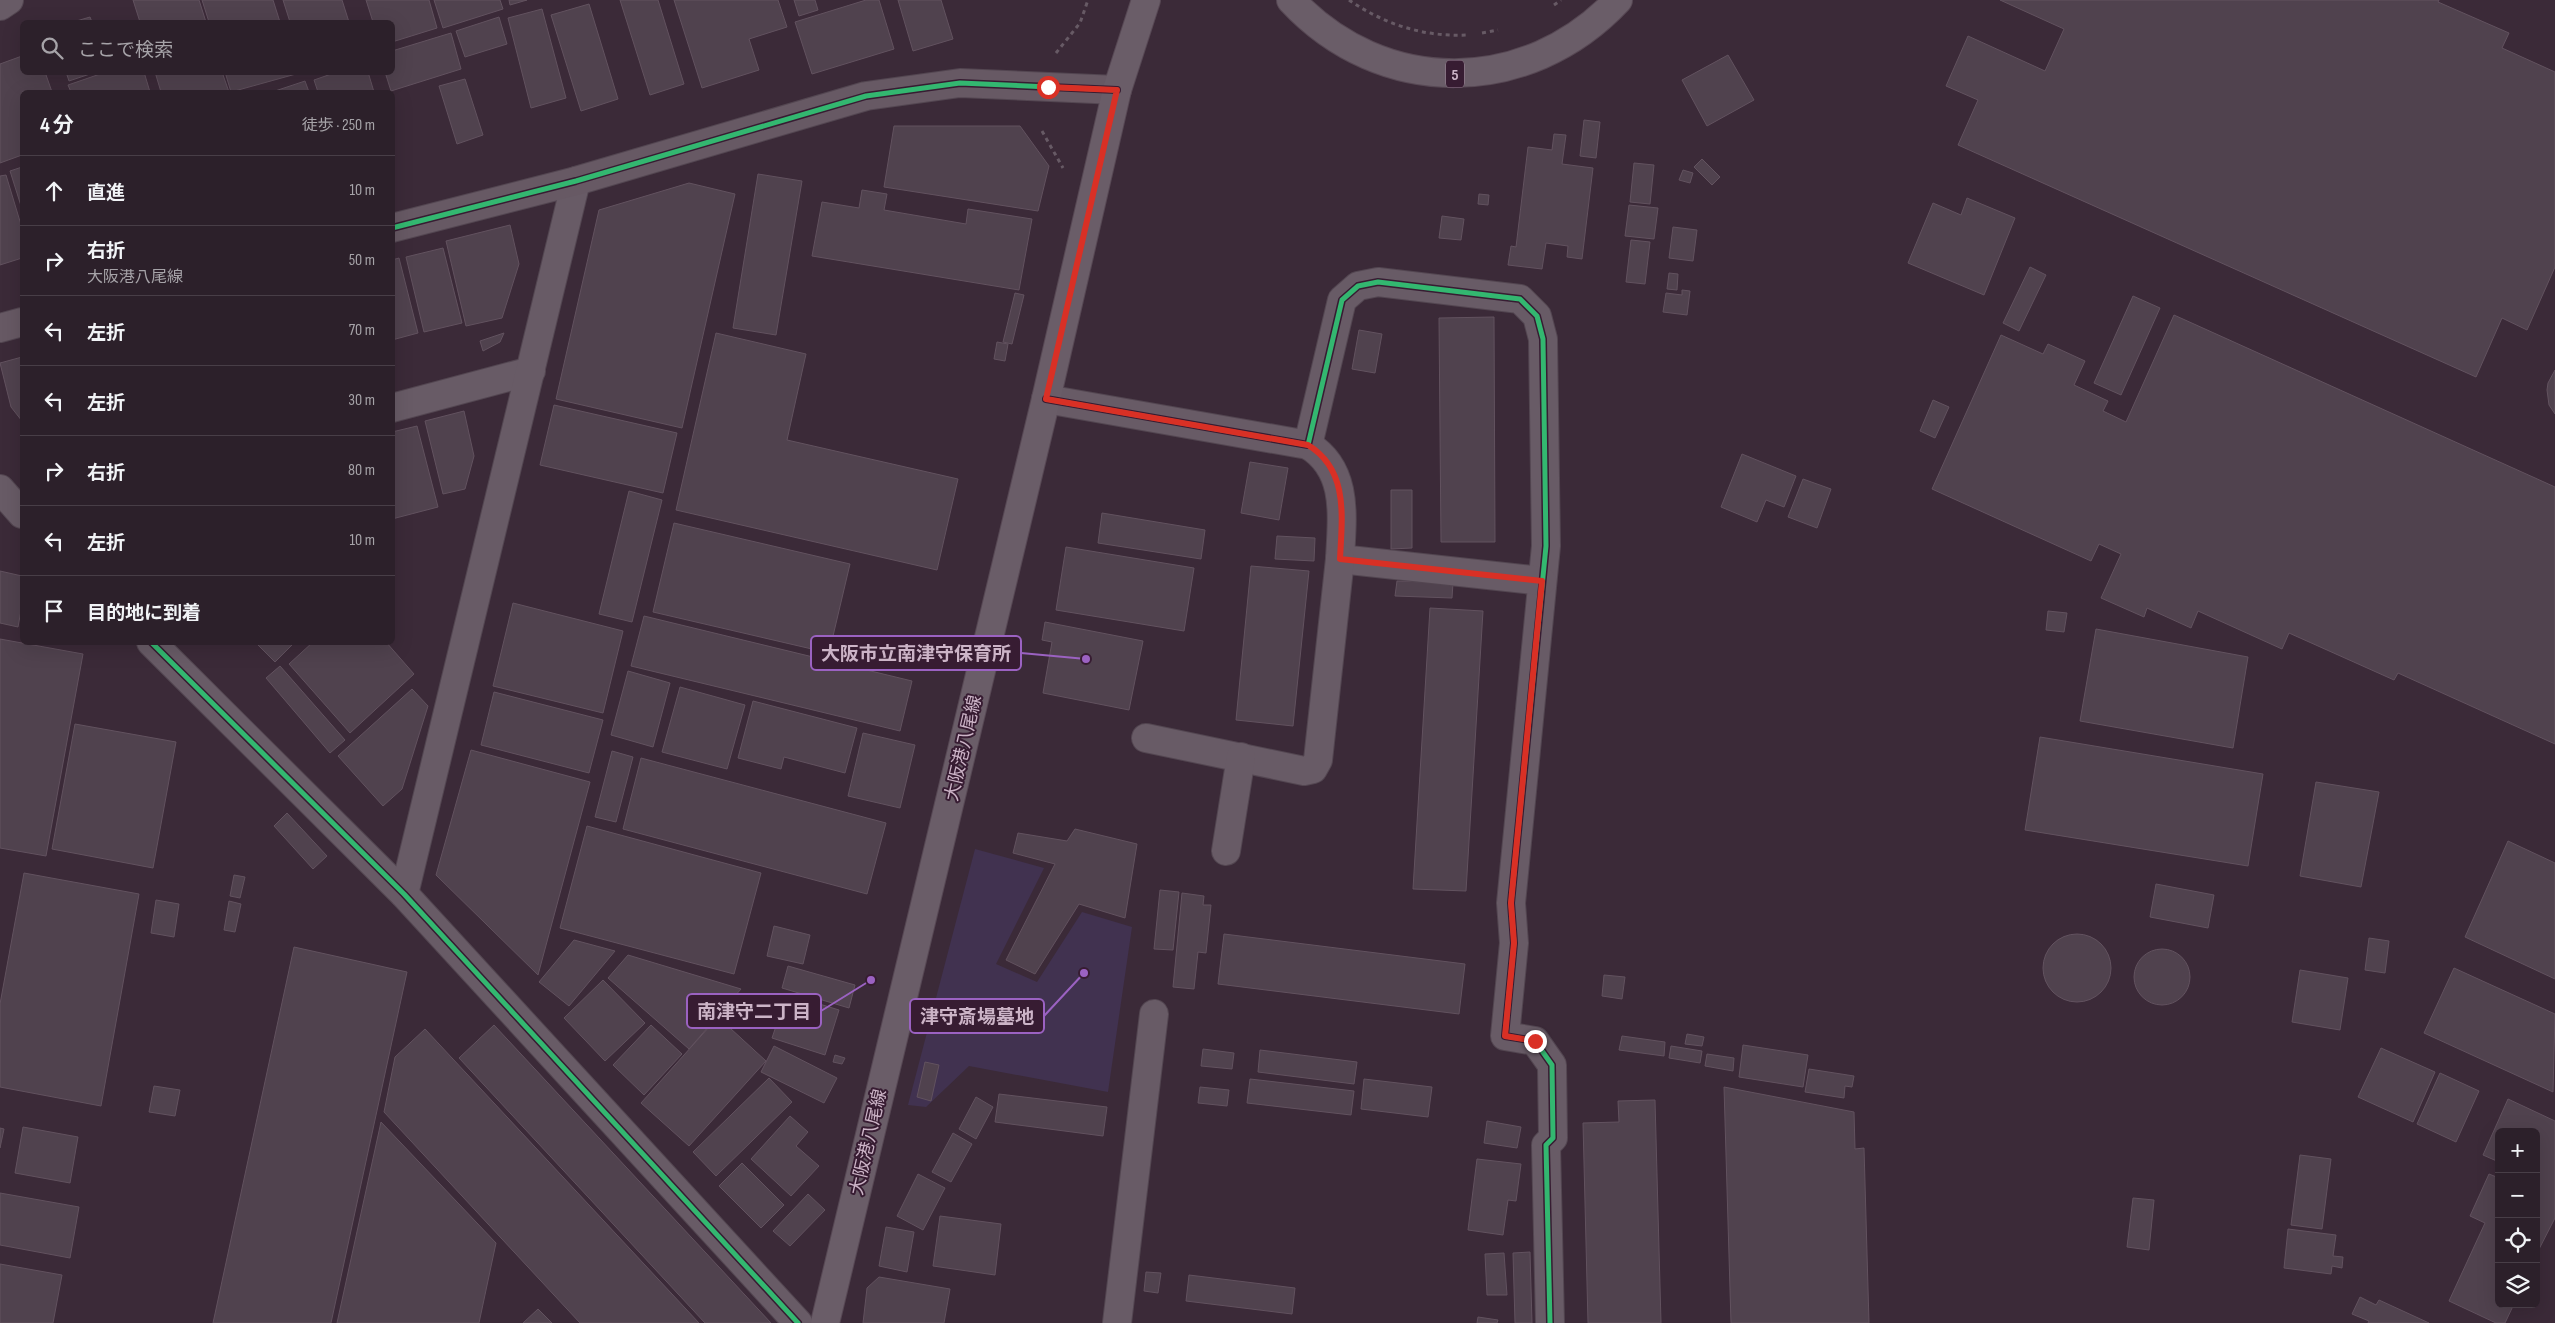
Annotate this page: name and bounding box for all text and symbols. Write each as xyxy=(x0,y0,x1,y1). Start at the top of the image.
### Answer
search box xyxy=(20,20,395,75)
icon: search xyxy=(38,34,66,62)
text: ここで検索 xyxy=(78,39,173,62)
road number: 5 xyxy=(1446,61,1464,88)
route start xyxy=(1037,76,1060,99)
text: 4 分 xyxy=(40,113,74,138)
text: 徒歩 · 250 m xyxy=(302,116,375,135)
icon: ahead xyxy=(40,177,68,205)
text: 10 m xyxy=(349,181,375,200)
text: 直進 xyxy=(87,182,125,205)
text: 右折 xyxy=(87,240,125,263)
icon: right xyxy=(40,247,68,275)
text: 50 m xyxy=(349,251,375,270)
text: 大阪港八尾線 xyxy=(87,268,183,287)
icon: left xyxy=(40,317,68,345)
text: 70 m xyxy=(349,321,375,340)
text: 左折 xyxy=(87,322,125,345)
icon: left xyxy=(40,387,68,415)
text: 30 m xyxy=(348,391,375,410)
text: 左折 xyxy=(87,392,125,415)
icon: right xyxy=(40,457,68,485)
text: 80 m xyxy=(348,461,375,480)
text: 右折 xyxy=(87,462,125,485)
icon: left xyxy=(40,527,68,555)
text: 10 m xyxy=(349,531,375,550)
text: 左折 xyxy=(87,532,125,555)
icon: arrive xyxy=(40,597,68,625)
text: 目的地に到着 xyxy=(87,602,201,625)
callout: 大阪市立南津守保育所 xyxy=(811,636,1021,670)
text: 大阪市立南津守保育所 xyxy=(821,643,1011,666)
street label: 大阪港八尾線 xyxy=(941,693,986,803)
callout: 南津守二丁目 xyxy=(687,994,821,1028)
callout: 津守斎場墓地 xyxy=(910,999,1044,1033)
text: 南津守二丁目 xyxy=(697,1001,811,1024)
text: 津守斎場墓地 xyxy=(920,1006,1034,1029)
route end xyxy=(1524,1030,1547,1053)
street label: 大阪港八尾線 xyxy=(846,1087,891,1197)
map controls xyxy=(2495,1128,2540,1308)
button: + xyxy=(2495,1128,2540,1173)
button: − xyxy=(2495,1173,2540,1218)
button: locate xyxy=(2495,1218,2540,1263)
button: layers xyxy=(2495,1263,2540,1308)

